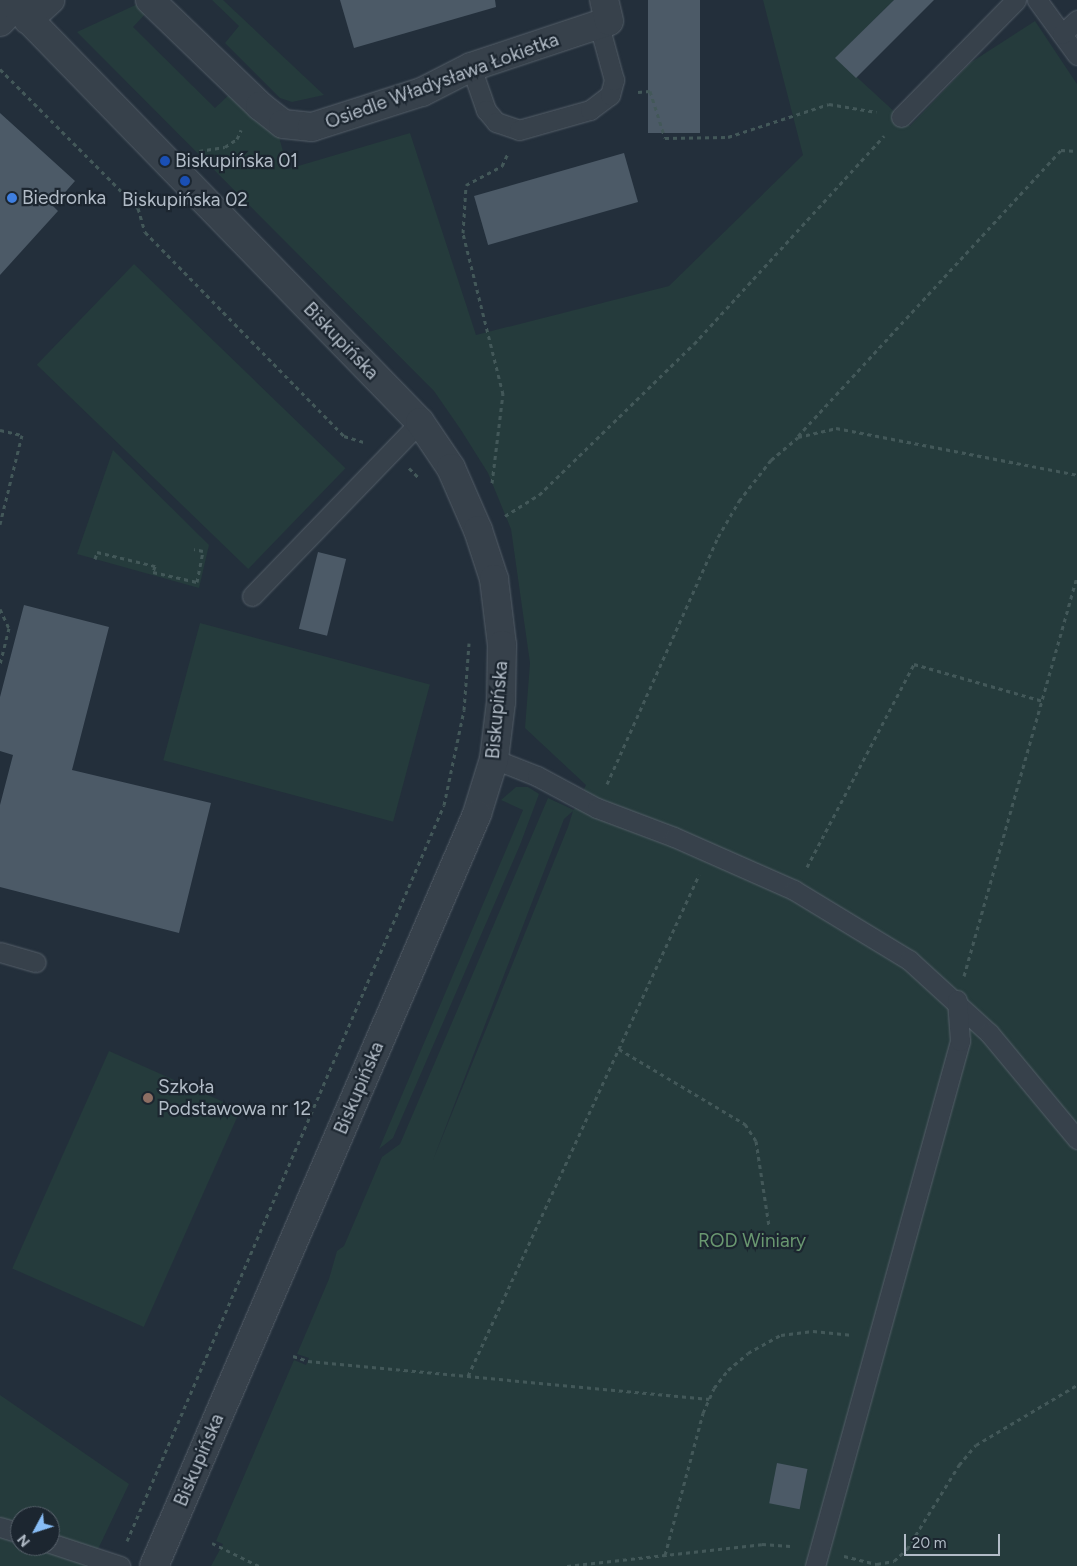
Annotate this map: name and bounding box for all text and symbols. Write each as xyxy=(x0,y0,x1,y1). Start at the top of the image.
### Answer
street label: Osiedle Władysława Łokietka xyxy=(322,28,562,134)
place label: Biskupińska 01 xyxy=(175,150,298,172)
marker: Biskupińska 01 xyxy=(159,155,171,167)
marker: Biskupińska 02 xyxy=(179,175,191,187)
place label: Biedronka xyxy=(22,187,106,209)
place label: Biskupińska 02 xyxy=(122,189,248,211)
marker: Biedronka xyxy=(6,192,18,204)
street label: Biskupińska xyxy=(299,298,383,384)
street label: Biskupińska xyxy=(481,660,513,760)
street label: Biskupińska xyxy=(329,1038,389,1138)
place label: Szkoła Podstawowa nr 12 xyxy=(158,1076,311,1120)
marker: Szkoła Podstawowa nr 12 xyxy=(142,1092,154,1104)
park label: ROD Winiary xyxy=(698,1230,806,1252)
street label: Biskupińska xyxy=(169,1410,229,1510)
north arrow xyxy=(10,1506,60,1556)
scale bar xyxy=(907,1524,1003,1556)
text: N xyxy=(14,1531,34,1550)
text: 20 m xyxy=(912,1534,946,1552)

